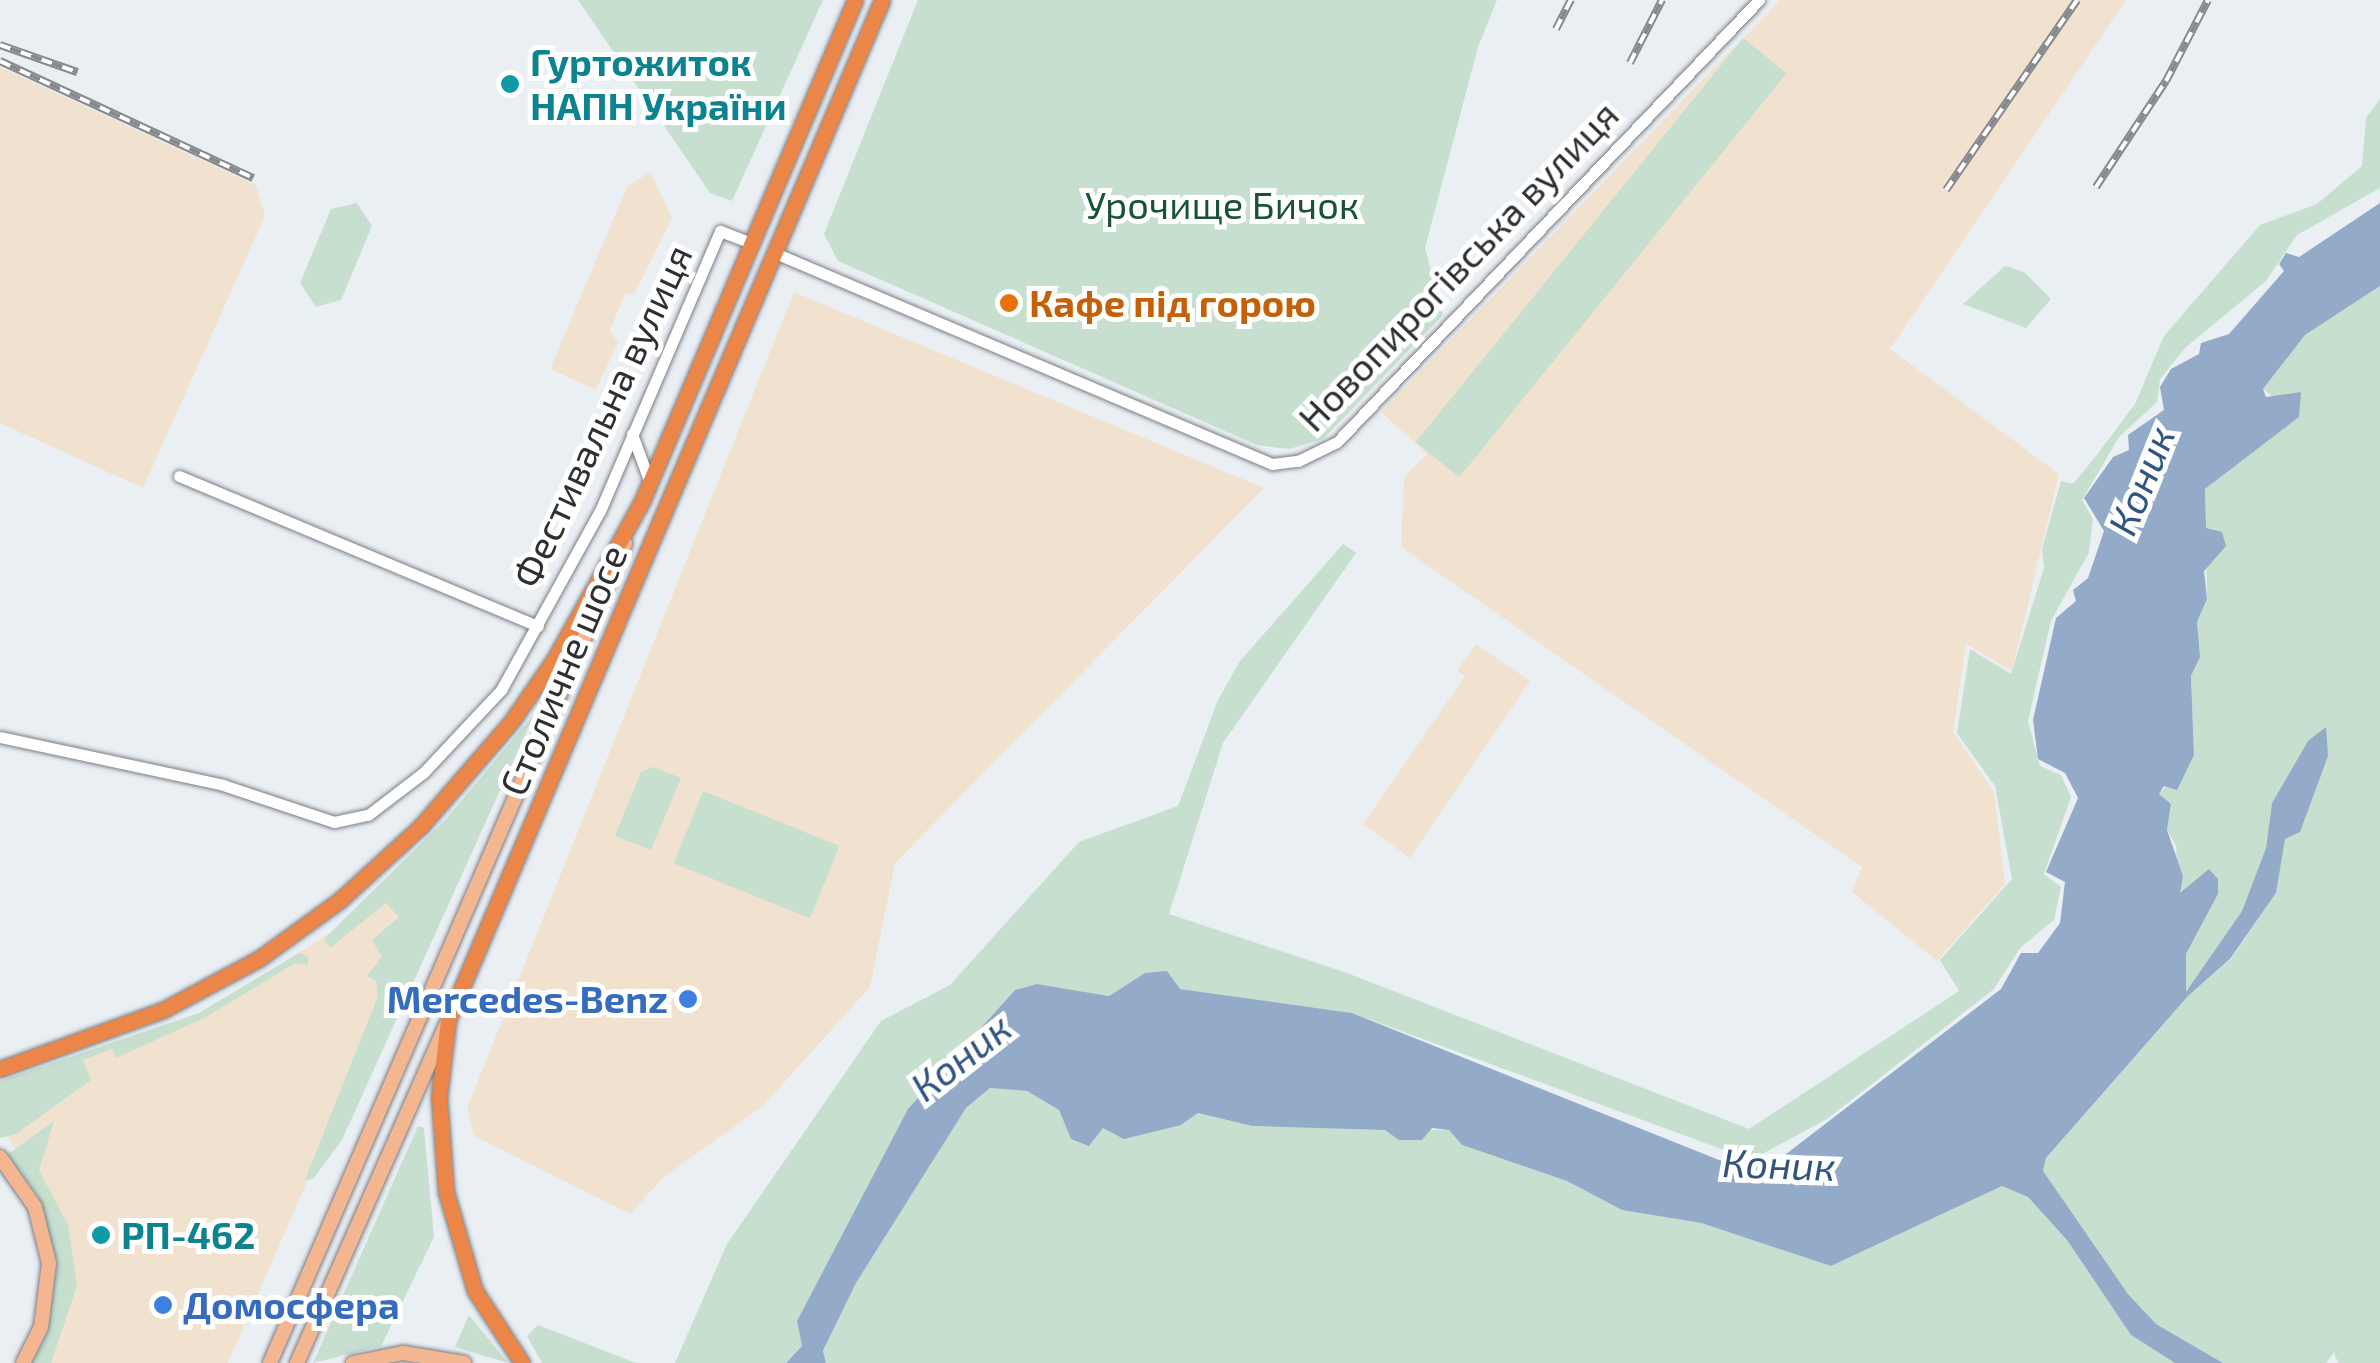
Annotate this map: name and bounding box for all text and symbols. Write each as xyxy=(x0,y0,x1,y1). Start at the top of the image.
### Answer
place label: Гуртожиток НАПН України xyxy=(530,39,787,128)
marker: Гуртожиток НАПН України xyxy=(499,73,521,95)
street label: Новопирогівська вулиця xyxy=(1289,92,1627,440)
park label: Урочище Бичок xyxy=(1085,182,1359,228)
street label: Фестивальна вулиця xyxy=(503,238,701,594)
place label: Кафе під горою xyxy=(1029,280,1316,326)
marker: Кафе під горою xyxy=(998,292,1020,314)
water label: Коник xyxy=(2096,418,2184,542)
street label: Столичне шосе xyxy=(490,538,636,802)
place label: Mercedes-Benz xyxy=(387,976,668,1022)
marker: Mercedes-Benz xyxy=(677,988,699,1010)
water label: Коник xyxy=(901,1002,1019,1110)
water label: Коник xyxy=(1721,1137,1837,1189)
place label: РП-462 xyxy=(121,1212,255,1258)
marker: РП-462 xyxy=(90,1224,112,1246)
place label: Домосфера xyxy=(183,1282,400,1328)
marker: Домосфера xyxy=(152,1294,174,1316)

